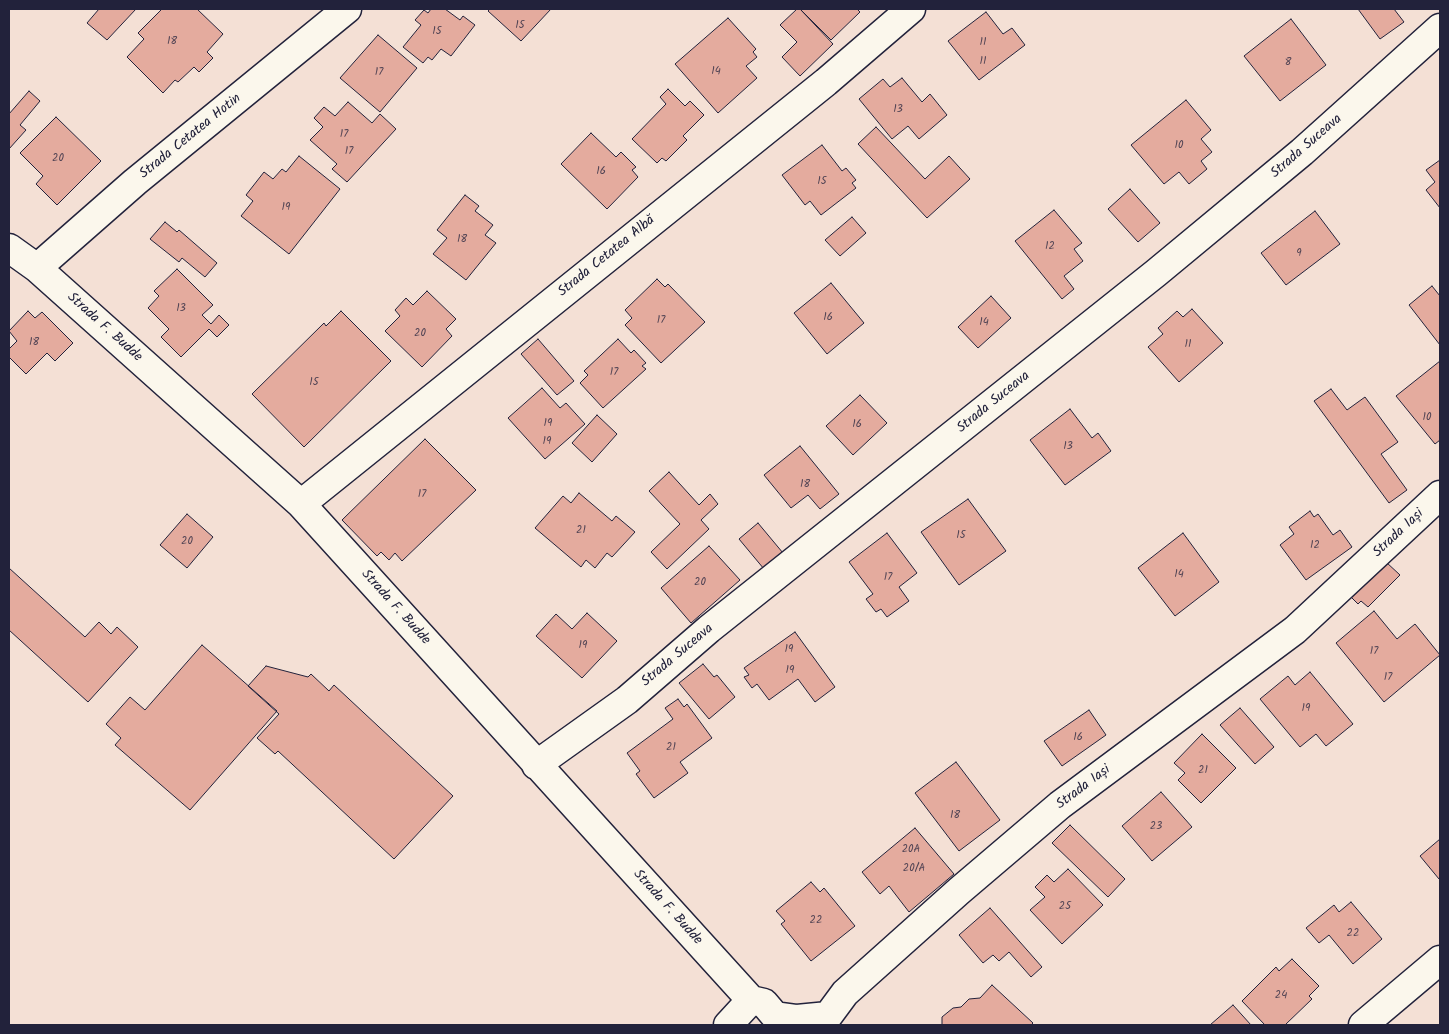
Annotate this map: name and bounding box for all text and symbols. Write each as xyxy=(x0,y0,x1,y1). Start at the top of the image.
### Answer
house number: 15 xyxy=(515,19,525,33)
house number: 15 xyxy=(432,25,442,39)
house number: 18 xyxy=(167,35,177,49)
house number: 11 xyxy=(980,36,986,50)
house number: 11 xyxy=(980,55,986,69)
house number: 8 xyxy=(1285,56,1291,70)
house number: 14 xyxy=(711,65,721,79)
house number: 17 xyxy=(375,66,383,80)
street label: Strada Cetatea Hotin xyxy=(137,91,245,183)
house number: 13 xyxy=(893,103,903,117)
street label: Strada Suceava xyxy=(1268,111,1346,183)
house number: 17 xyxy=(340,128,348,142)
house number: 10 xyxy=(1175,139,1183,153)
house number: 17 xyxy=(345,145,353,159)
house number: 20 xyxy=(52,152,64,166)
house number: 16 xyxy=(596,165,606,179)
house number: 15 xyxy=(817,175,827,189)
house number: 19 xyxy=(282,201,290,215)
street label: Strada Cetatea Albă xyxy=(555,213,659,301)
house number: 18 xyxy=(457,233,467,247)
house number: 12 xyxy=(1045,240,1055,254)
house number: 9 xyxy=(1296,247,1302,261)
street label: Strada F. Budde xyxy=(63,290,145,366)
house number: 13 xyxy=(176,302,186,316)
house number: 16 xyxy=(823,311,833,325)
house number: 17 xyxy=(657,314,665,328)
house number: 14 xyxy=(979,316,989,330)
house number: 20 xyxy=(414,327,426,341)
house number: 18 xyxy=(29,336,39,350)
house number: 11 xyxy=(1185,338,1191,352)
house number: 17 xyxy=(610,366,618,380)
street label: Strada Suceava xyxy=(954,368,1034,438)
house number: 15 xyxy=(309,376,319,390)
house number: 10 xyxy=(1423,411,1431,425)
house number: 19 xyxy=(544,417,552,431)
house number: 16 xyxy=(852,418,862,432)
house number: 19 xyxy=(543,435,551,449)
house number: 13 xyxy=(1063,440,1073,454)
house number: 18 xyxy=(800,478,810,492)
house number: 17 xyxy=(418,488,426,502)
street label: Strada Iași xyxy=(1370,506,1428,562)
house number: 21 xyxy=(576,524,586,538)
house number: 15 xyxy=(956,529,966,543)
house number: 20 xyxy=(181,535,193,549)
house number: 12 xyxy=(1310,539,1320,553)
street label: Strada F. Budde xyxy=(357,567,433,649)
house number: 14 xyxy=(1174,568,1184,582)
house number: 17 xyxy=(884,571,892,585)
house number: 20 xyxy=(694,576,706,590)
street label: Strada Suceava xyxy=(639,621,717,691)
house number: 19 xyxy=(579,639,587,653)
house number: 19 xyxy=(785,643,793,657)
house number: 17 xyxy=(1370,645,1378,659)
house number: 19 xyxy=(786,664,794,678)
house number: 17 xyxy=(1384,671,1392,685)
house number: 19 xyxy=(1302,702,1310,716)
house number: 16 xyxy=(1073,731,1083,745)
house number: 21 xyxy=(666,741,676,755)
street label: Strada Iași xyxy=(1054,762,1114,814)
house number: 21 xyxy=(1198,764,1208,778)
house number: 18 xyxy=(950,809,960,823)
house number: 23 xyxy=(1150,820,1162,834)
house number: 20A xyxy=(902,843,920,857)
house number: 20/A xyxy=(903,862,925,876)
street label: Strada F. Budde xyxy=(629,867,705,949)
house number: 25 xyxy=(1059,900,1071,914)
house number: 22 xyxy=(810,914,822,928)
house number: 22 xyxy=(1347,927,1359,941)
house number: 24 xyxy=(1275,989,1287,1003)

